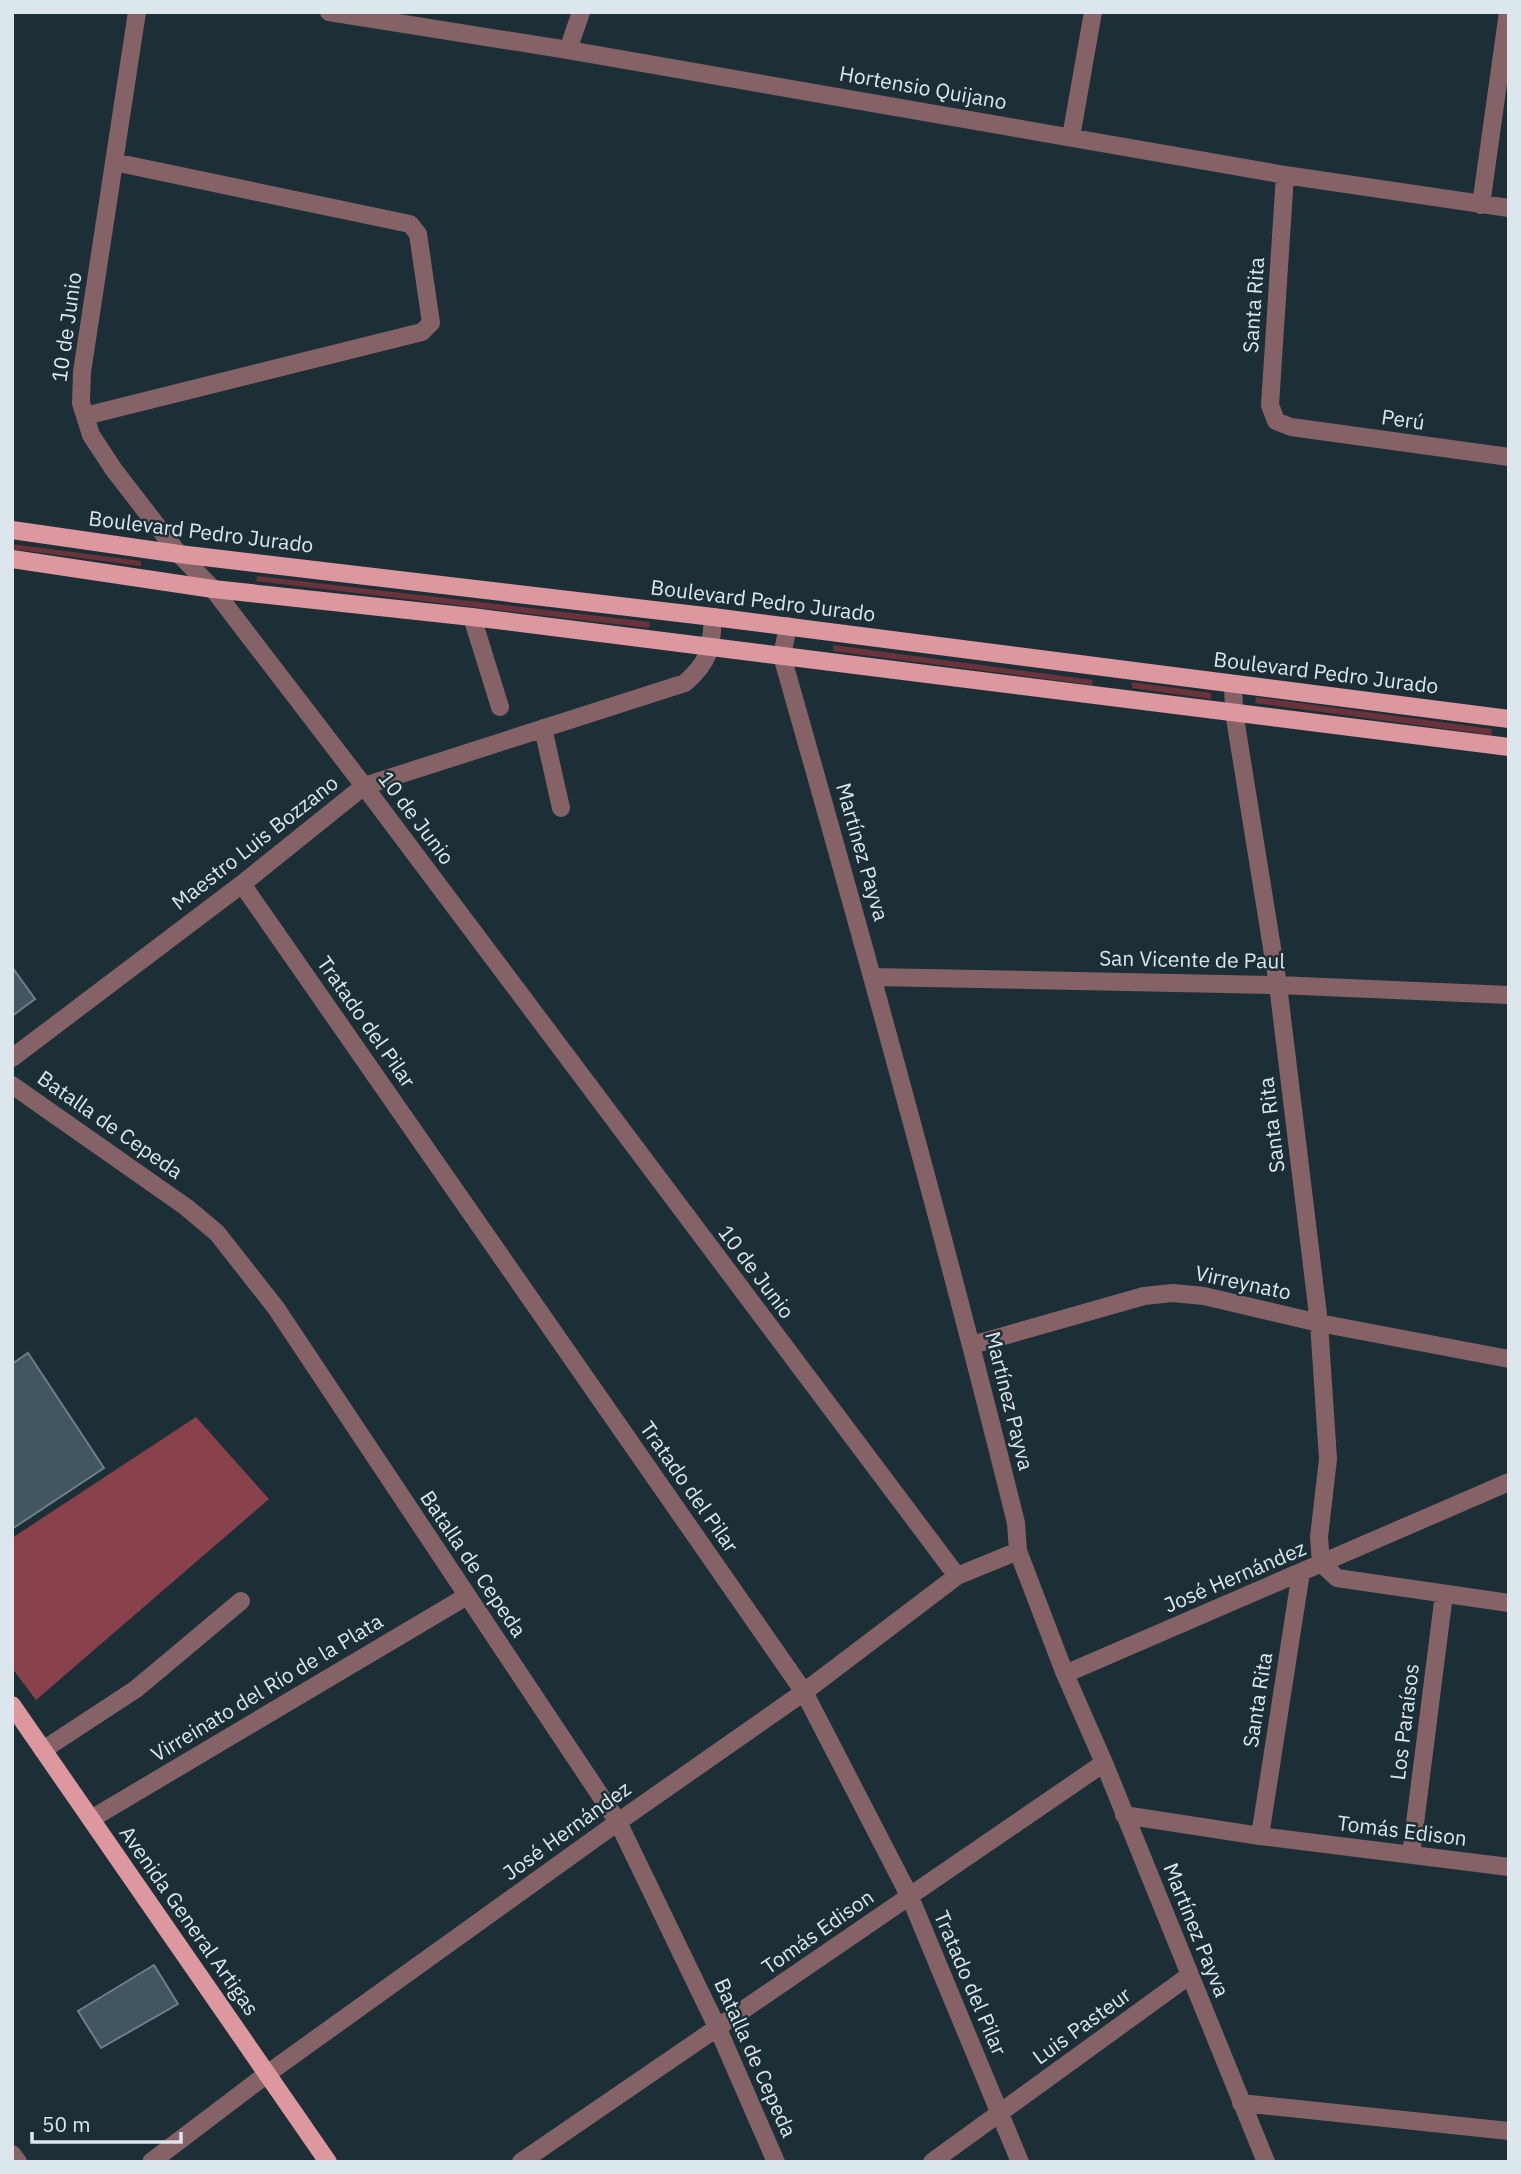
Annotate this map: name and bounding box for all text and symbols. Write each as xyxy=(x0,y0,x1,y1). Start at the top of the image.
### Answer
street label: Hortensio Quijano xyxy=(837,59,1009,116)
street label: Santa Rita xyxy=(1236,256,1270,354)
street label: 10 de Junio xyxy=(44,270,88,383)
street label: Perú xyxy=(1380,402,1427,436)
street label: Boulevard Pedro Jurado xyxy=(87,503,315,559)
street label: Boulevard Pedro Jurado xyxy=(649,572,877,628)
street label: Boulevard Pedro Jurado xyxy=(1212,644,1440,700)
street label: 10 de Junio xyxy=(372,765,461,870)
street label: Maestro Luis Bozzano xyxy=(165,768,343,916)
street label: Martínez Payva xyxy=(830,780,896,924)
street label: San Vicente de Paul xyxy=(1099,943,1286,975)
street label: Tratado del Pilar xyxy=(311,950,423,1093)
street label: Batalla de Cepeda xyxy=(32,1064,189,1185)
street label: Santa Rita xyxy=(1251,1076,1291,1175)
street label: 10 de Junio xyxy=(712,1219,801,1324)
street label: Virreynato xyxy=(1193,1258,1294,1306)
street label: Martínez Payva xyxy=(979,1328,1041,1473)
street label: Tratado del Pilar xyxy=(634,1415,746,1558)
street label: Batalla de Cepeda xyxy=(414,1485,533,1642)
street label: José Hernández xyxy=(1159,1533,1310,1619)
street label: Virreinato del Río de la Plata xyxy=(145,1607,388,1768)
street label: Santa Rita xyxy=(1236,1650,1278,1750)
street label: Los Paraísos xyxy=(1383,1662,1425,1782)
street label: José Hernández xyxy=(497,1774,636,1886)
street label: Tomás Edison xyxy=(1336,1808,1469,1852)
street label: Avenida General Artigas xyxy=(114,1820,266,2021)
street label: Martínez Payva xyxy=(1157,1858,1237,2001)
street label: Tomás Edison xyxy=(756,1882,879,1980)
street label: Tratado del Pilar xyxy=(928,1906,1014,2059)
street label: Batalla de Cepeda xyxy=(708,1974,804,2142)
street label: Luis Pasteur xyxy=(1027,1980,1136,2070)
scale bar xyxy=(32,2100,180,2144)
text: 50 m xyxy=(42,2110,91,2138)

